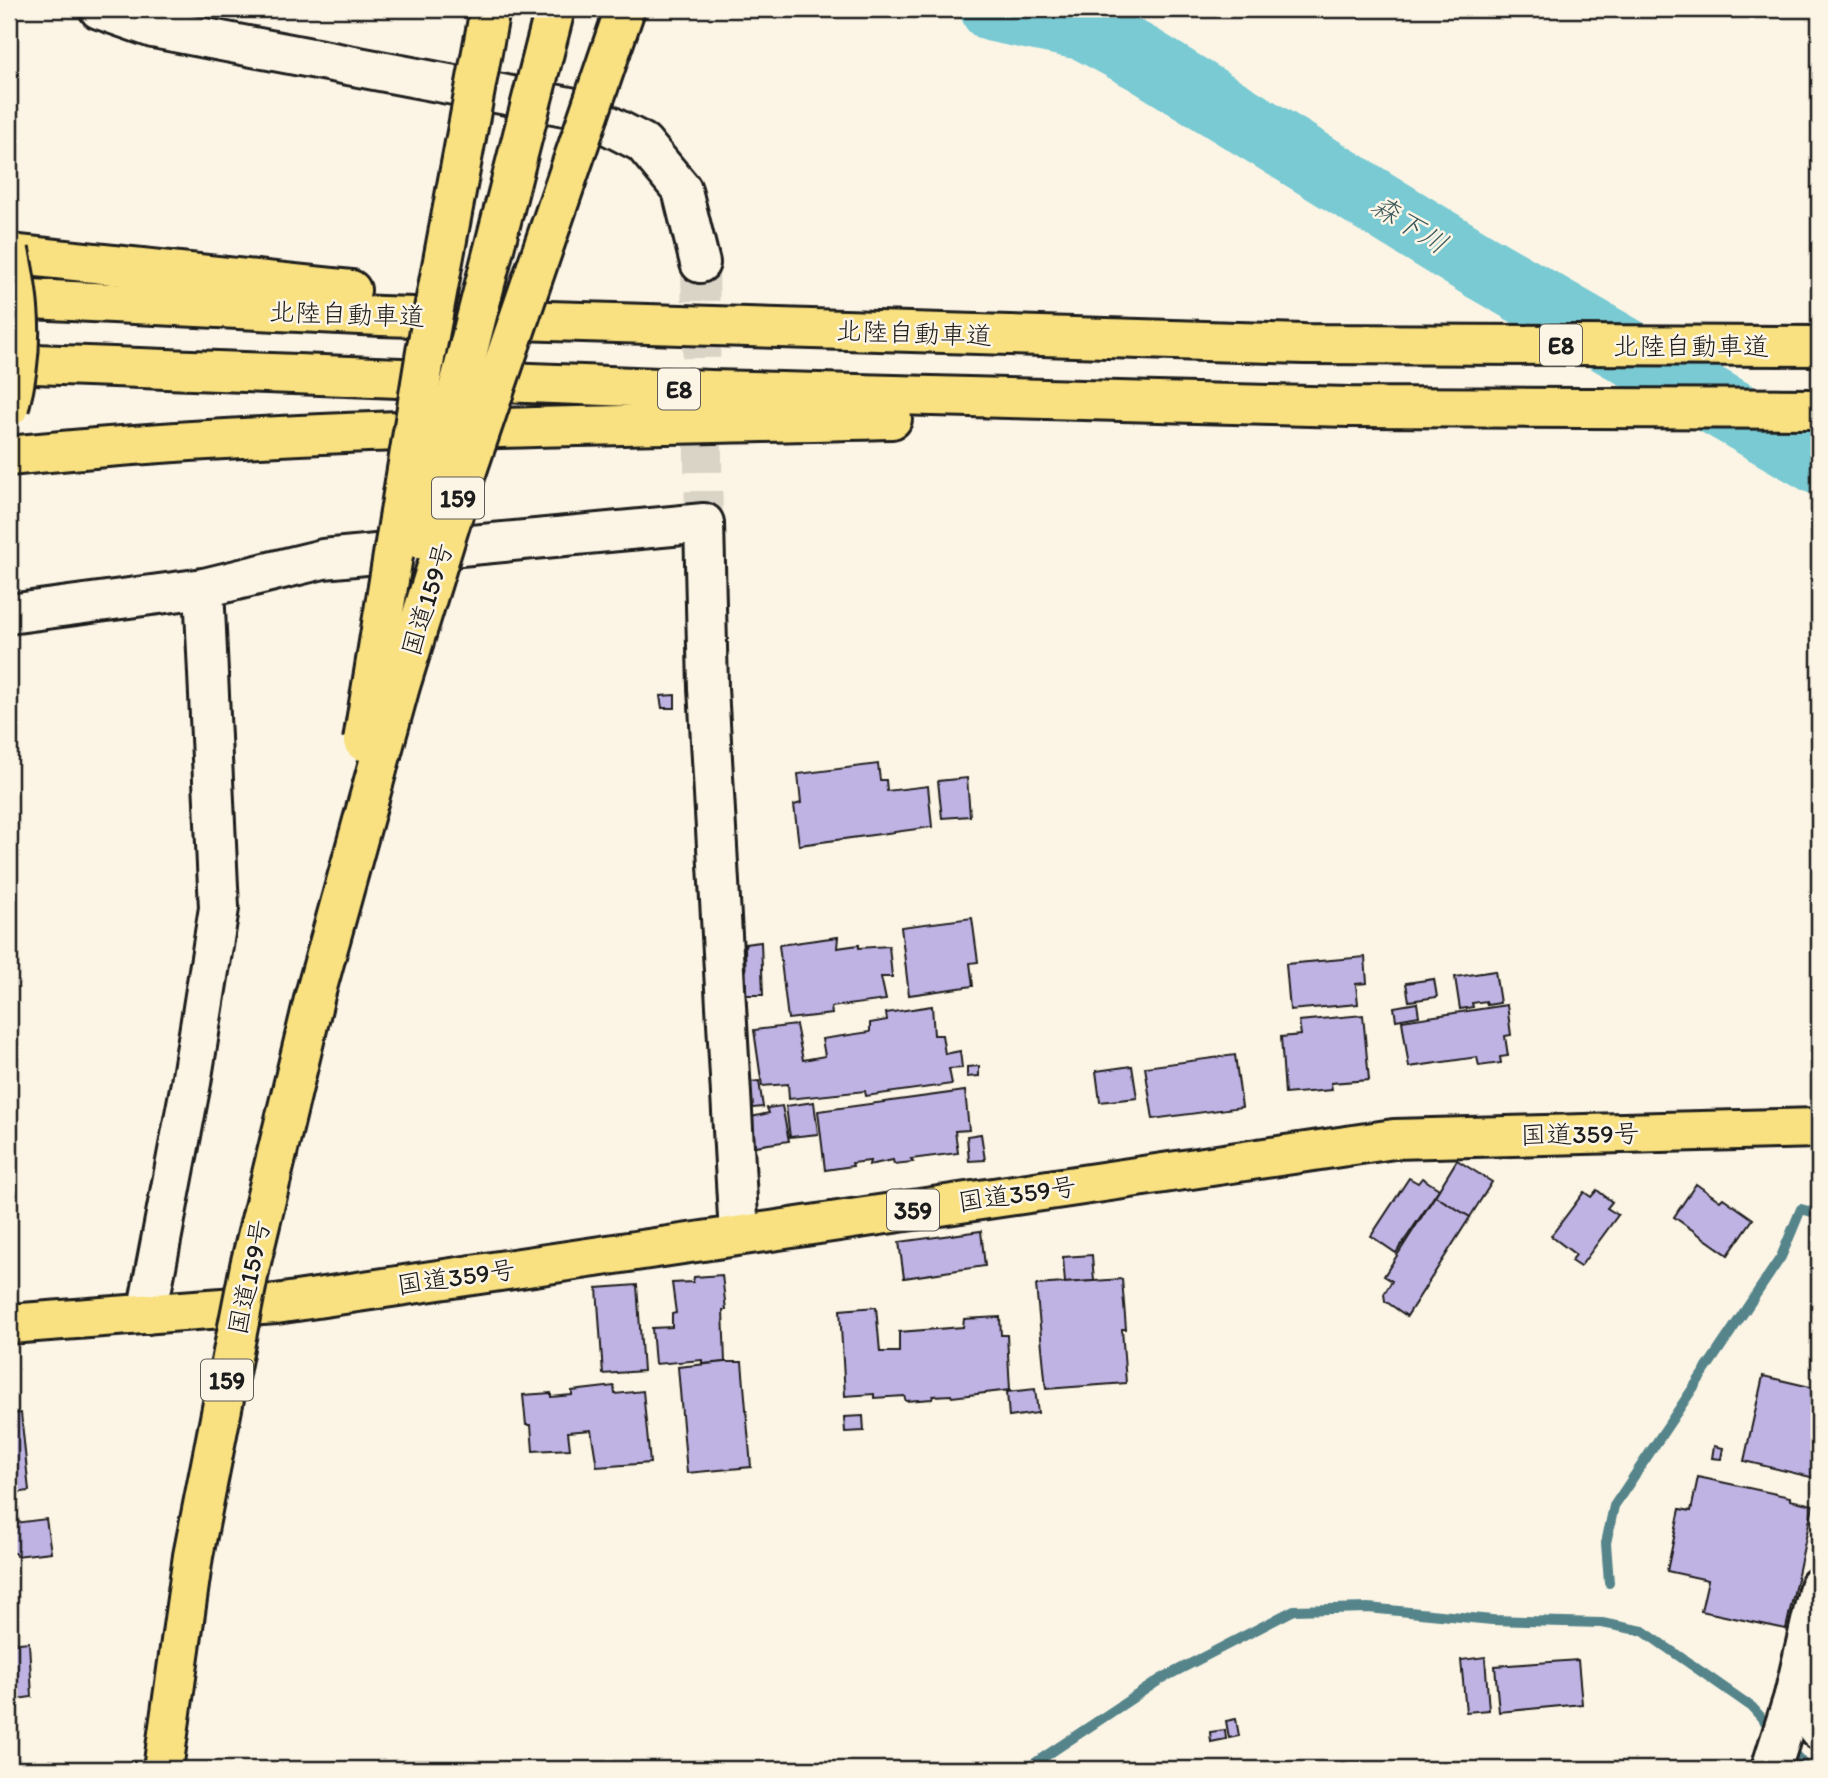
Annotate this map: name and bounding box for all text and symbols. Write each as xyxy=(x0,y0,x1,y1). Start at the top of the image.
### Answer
water label: 森下川 xyxy=(1365,187,1455,261)
street label: 北陸自動車道 xyxy=(268,295,426,333)
street label: 北陸自動車道 xyxy=(835,314,993,352)
road number: E8 xyxy=(1540,324,1582,366)
street label: 北陸自動車道 xyxy=(1613,330,1769,362)
road number: E8 xyxy=(658,368,700,410)
road number: 159 xyxy=(432,477,484,518)
street label: 国道159号 xyxy=(395,538,459,660)
street label: 国道359号 xyxy=(1520,1117,1640,1151)
street label: 国道359号 xyxy=(956,1170,1078,1218)
road number: 359 xyxy=(887,1190,939,1230)
street label: 国道159号 xyxy=(221,1216,277,1338)
street label: 国道359号 xyxy=(395,1253,517,1301)
road number: 159 xyxy=(201,1360,253,1400)

